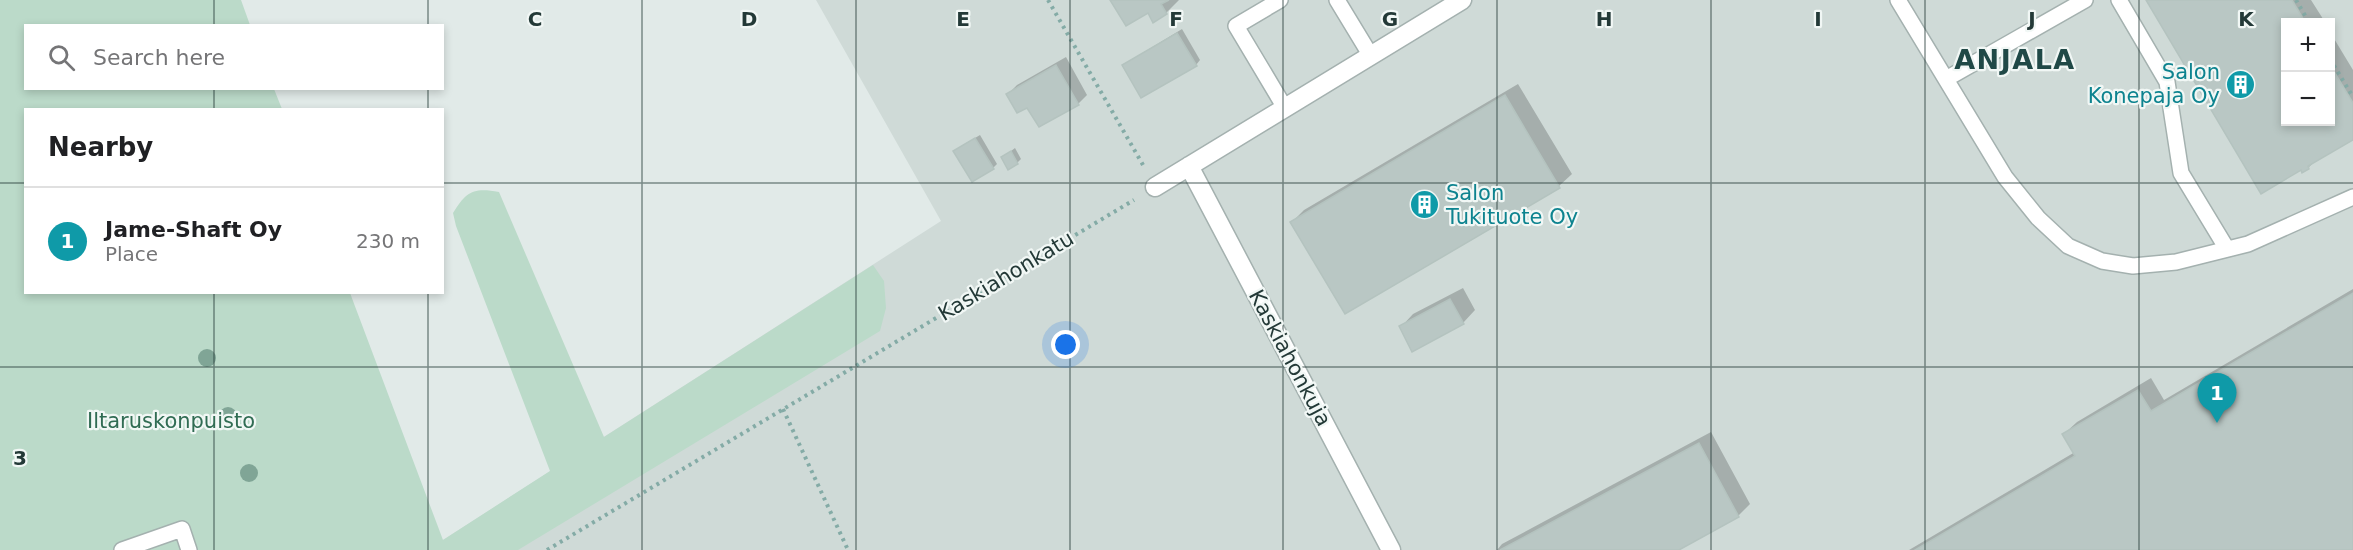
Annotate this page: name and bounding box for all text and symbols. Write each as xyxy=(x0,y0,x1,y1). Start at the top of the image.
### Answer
text: C xyxy=(528,7,542,31)
text: D xyxy=(741,7,757,31)
text: E xyxy=(956,7,970,31)
text: F xyxy=(1169,7,1183,31)
text: G xyxy=(1382,7,1398,31)
text: H xyxy=(1596,7,1612,31)
text: I xyxy=(1814,7,1822,31)
text: J xyxy=(2026,7,2036,31)
text: K xyxy=(2238,7,2255,31)
map controls xyxy=(2281,18,2335,126)
button: + xyxy=(2281,18,2335,72)
search box xyxy=(24,24,444,90)
icon: search xyxy=(45,41,78,74)
district label: ANJALA xyxy=(1954,44,2076,75)
text: Search here xyxy=(93,45,225,70)
place label: Salon Konepaja Oy xyxy=(2088,60,2220,108)
building icon: Salon Konepaja Oy xyxy=(2225,68,2257,100)
button: − xyxy=(2281,72,2335,126)
text: Nearby xyxy=(48,132,153,162)
place label: Salon Tukituote Oy xyxy=(1445,181,1578,229)
building icon: Salon Tukituote Oy xyxy=(1409,189,1441,221)
text: Jame-Shaft Oy xyxy=(105,217,282,242)
street label: Kaskiahonkatu xyxy=(934,226,1078,326)
text: 1 xyxy=(61,229,74,253)
text: 230 m xyxy=(356,229,420,253)
text: Place xyxy=(105,242,158,266)
street label: Kaskiahonkuja xyxy=(1244,286,1336,430)
your location xyxy=(1051,330,1080,359)
pin: 1 xyxy=(2198,374,2236,423)
park label: Iltaruskonpuisto xyxy=(87,409,255,433)
text: 3 xyxy=(13,446,27,470)

